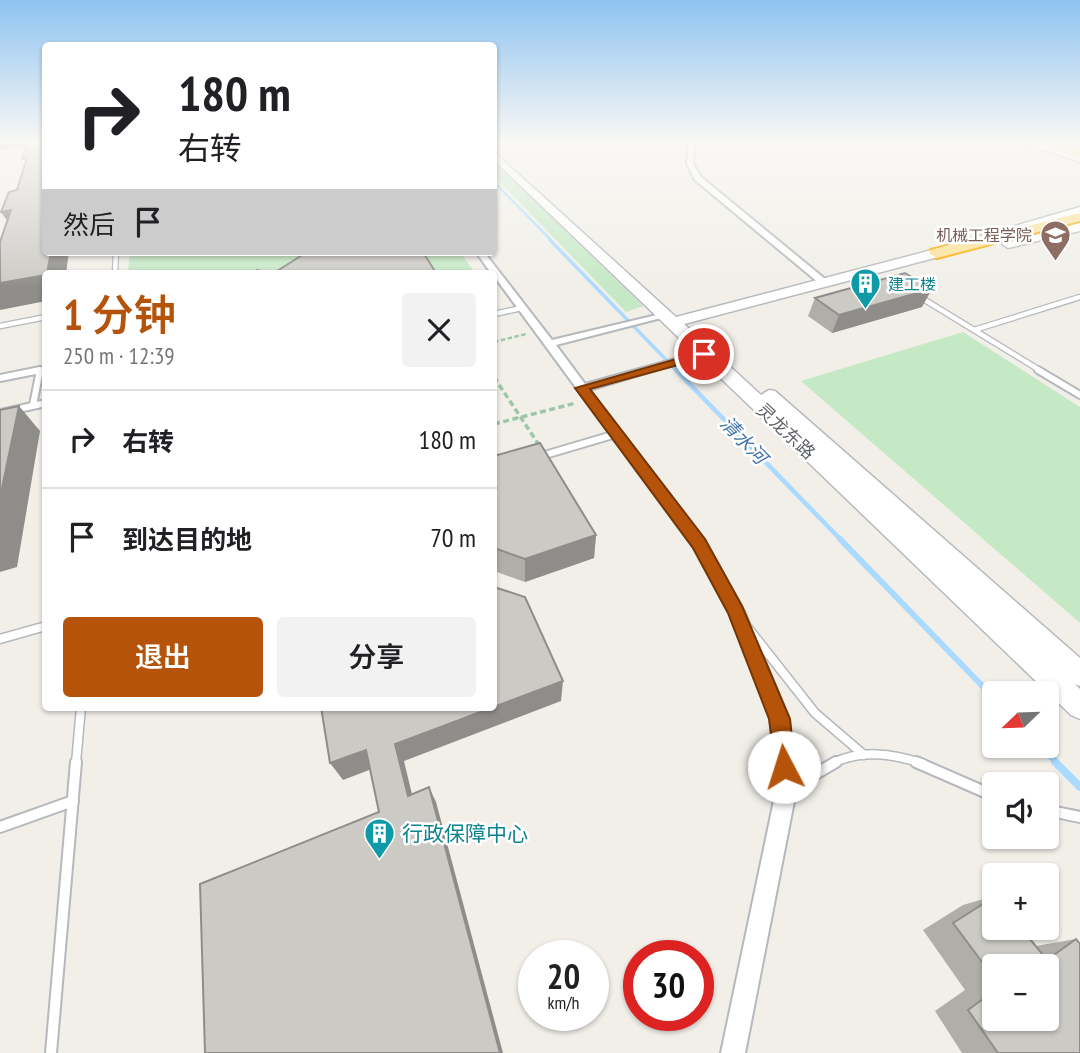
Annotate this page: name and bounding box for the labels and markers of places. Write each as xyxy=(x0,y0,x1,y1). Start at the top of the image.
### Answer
school or university icon: 机械工程学院 xyxy=(1038,218,1072,262)
place label: 机械工程学院 xyxy=(936,225,1032,245)
building icon: 建工楼 xyxy=(848,267,882,311)
place label: 建工楼 xyxy=(888,274,936,294)
pin xyxy=(674,324,734,384)
building icon: 行政保障中心 xyxy=(362,816,396,860)
place label: 行政保障中心 xyxy=(402,820,528,847)

